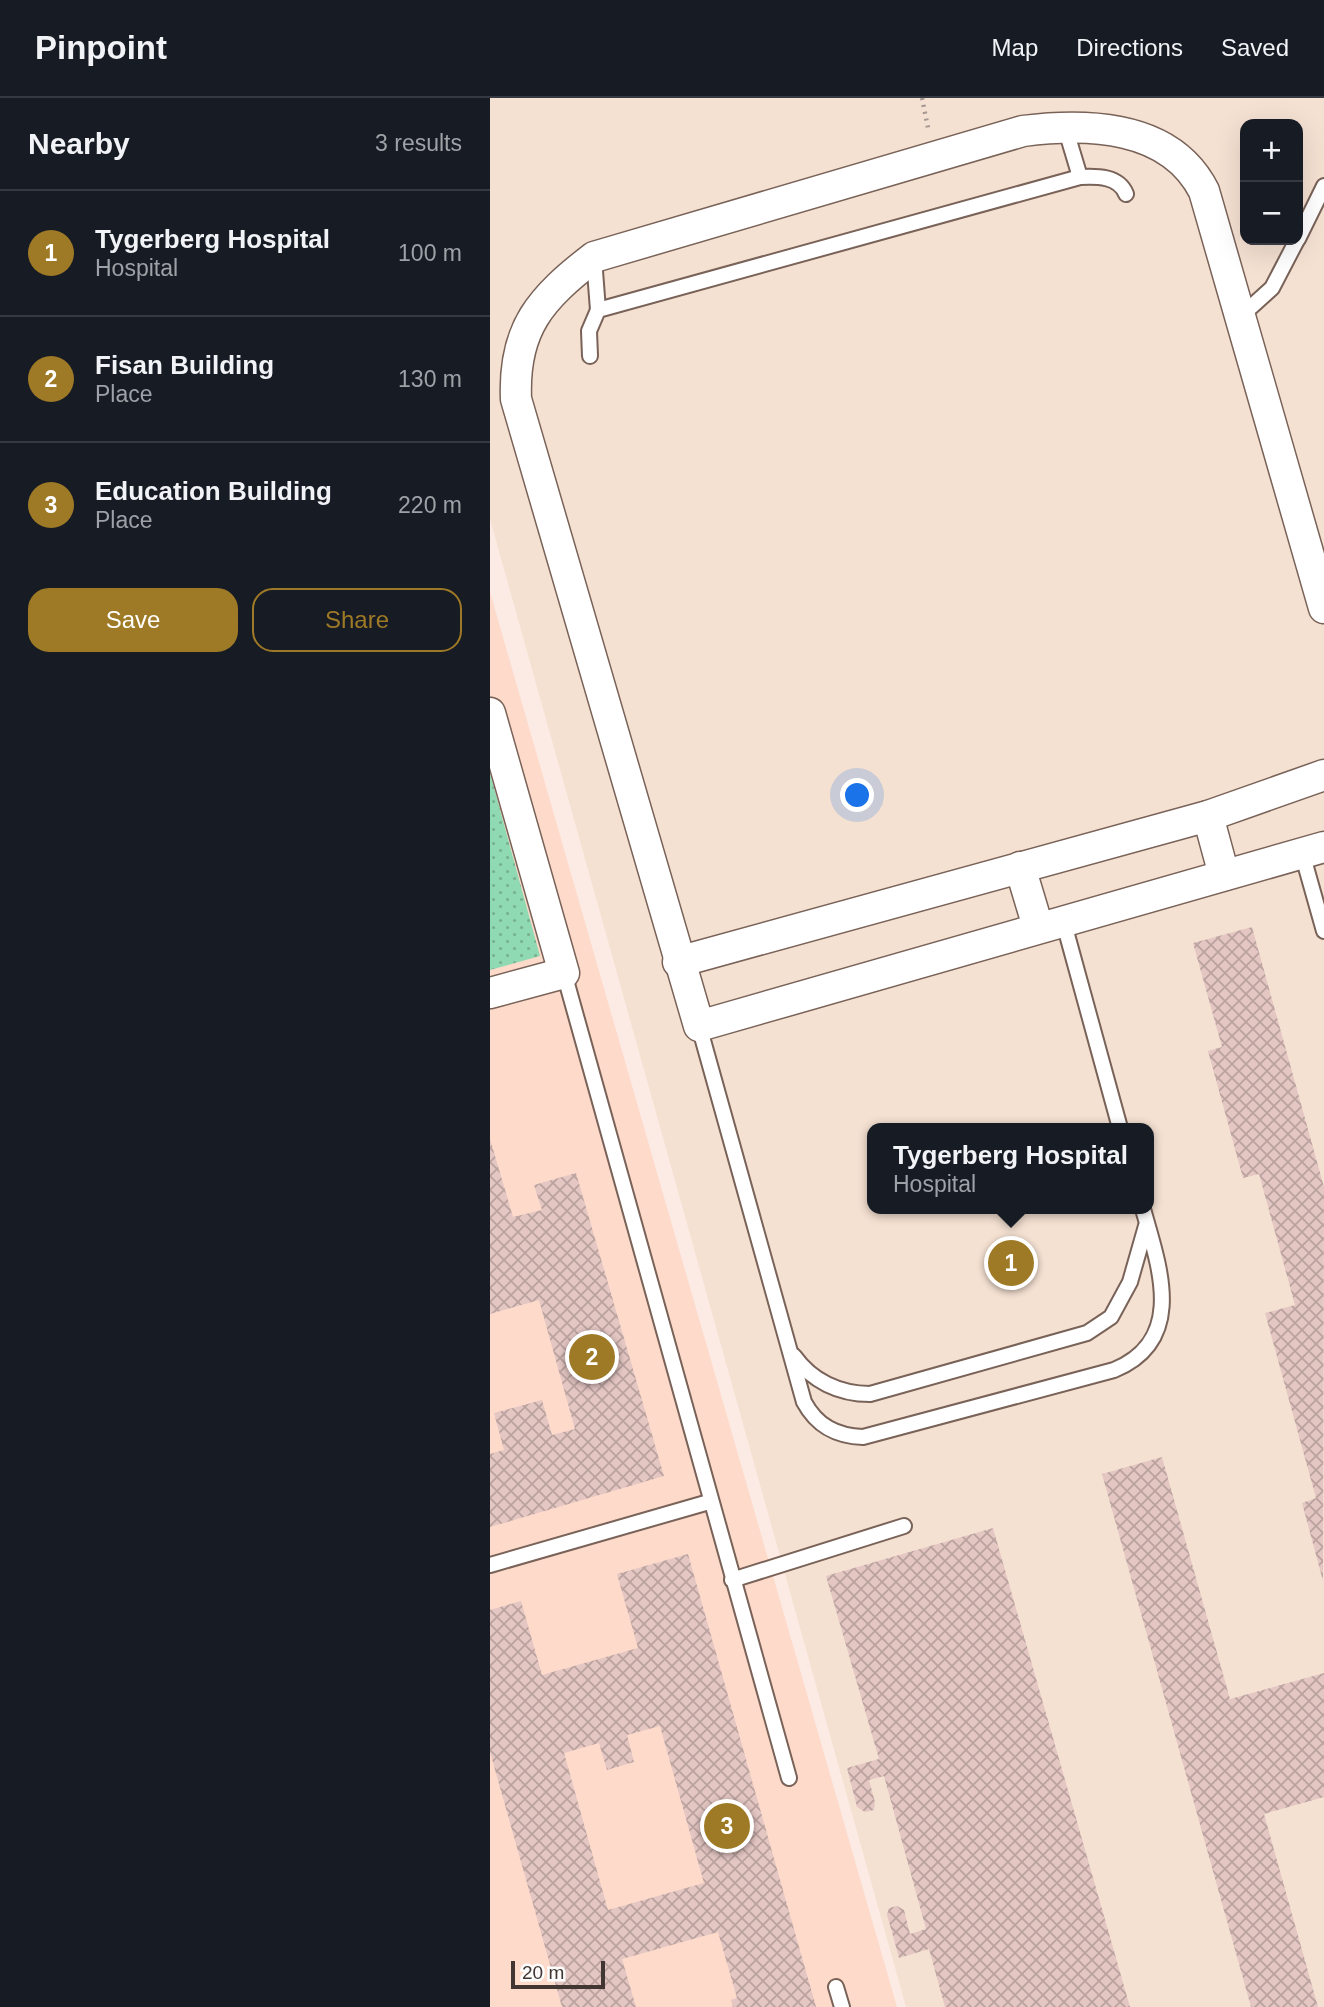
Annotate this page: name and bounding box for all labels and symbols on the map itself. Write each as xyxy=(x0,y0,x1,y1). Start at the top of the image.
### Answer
your location xyxy=(840,778,874,812)
pin: 1 xyxy=(988,1237,1034,1289)
pin: 2 xyxy=(569,1331,615,1383)
pin: 3 xyxy=(704,1800,750,1852)
scale bar xyxy=(511,1958,606,1990)

